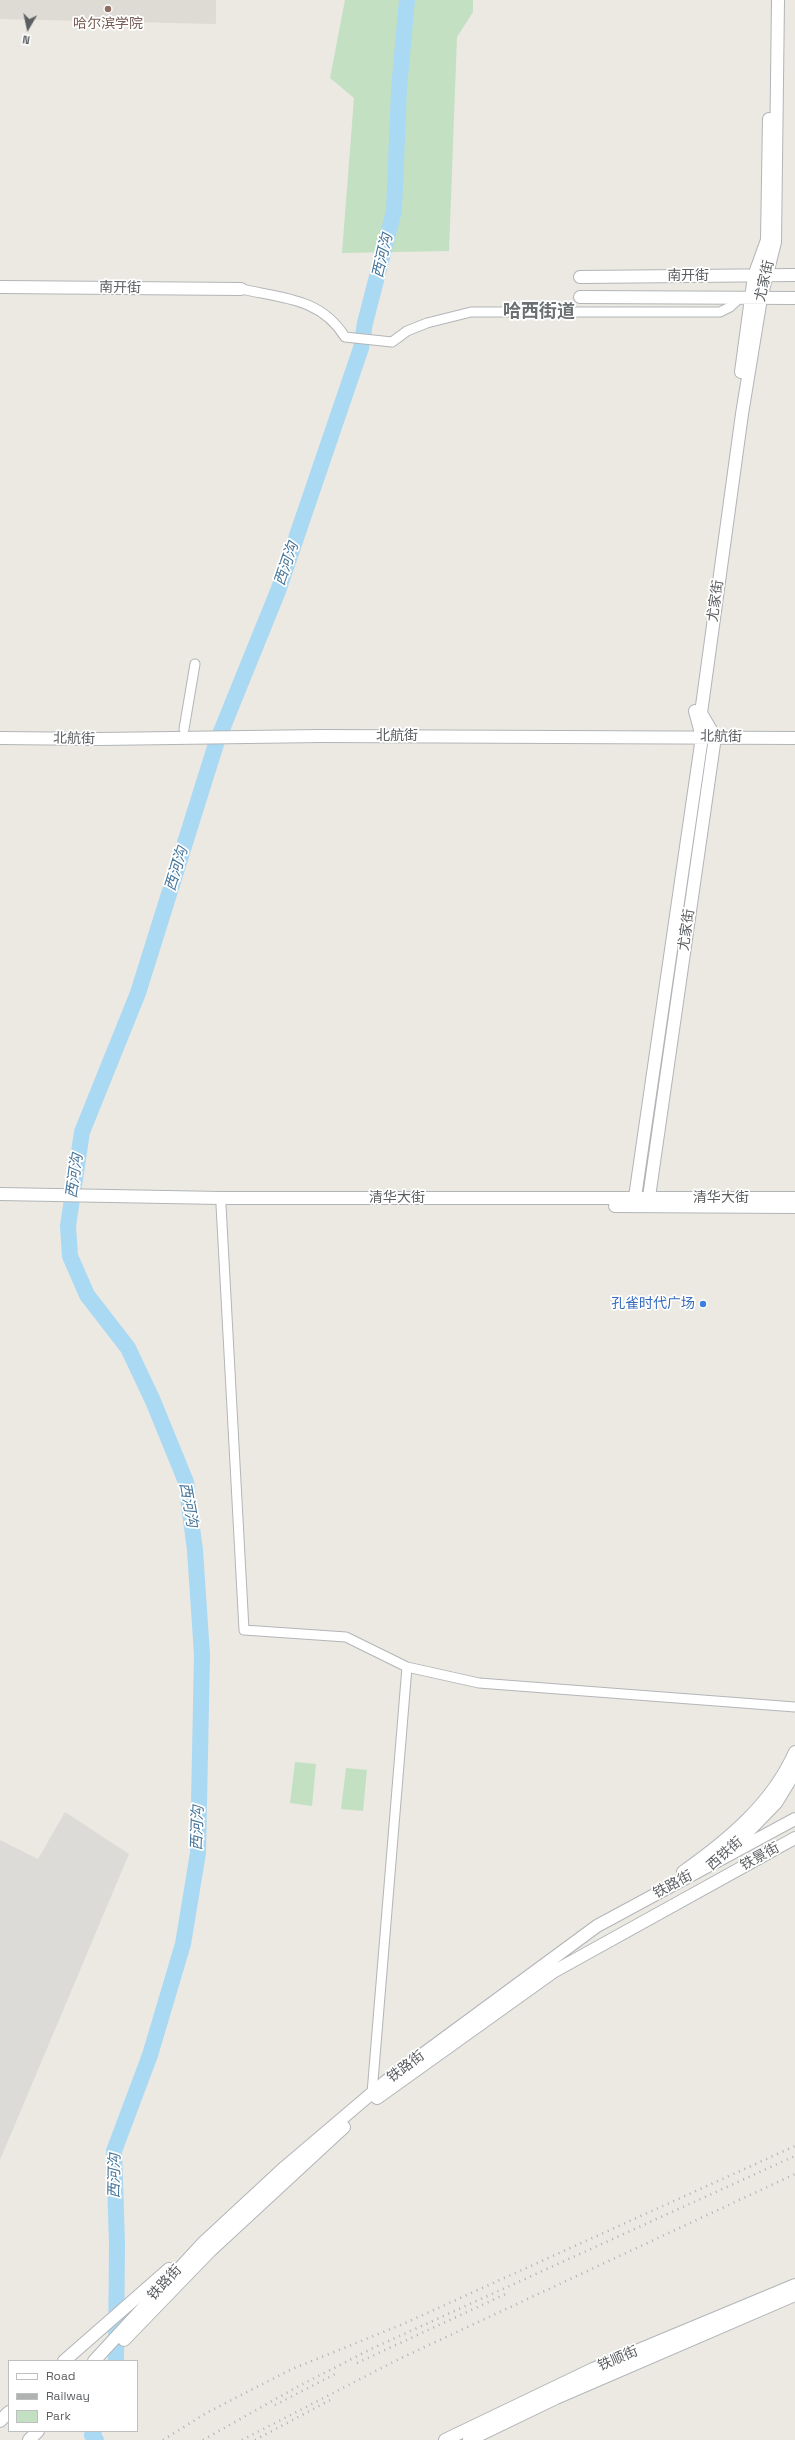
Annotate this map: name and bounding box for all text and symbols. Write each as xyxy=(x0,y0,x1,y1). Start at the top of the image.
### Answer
marker: 哈尔滨学院 xyxy=(103,4,113,14)
north arrow xyxy=(8,8,48,48)
place label: 哈尔滨学院 xyxy=(73,16,143,32)
text: N xyxy=(21,32,31,47)
water label: 西河沟 xyxy=(369,232,397,280)
street label: 尤家街 xyxy=(752,259,778,303)
street label: 南开街 xyxy=(667,268,709,284)
street label: 南开街 xyxy=(99,279,141,297)
district label: 哈西街道 xyxy=(503,301,575,323)
water label: 西河沟 xyxy=(271,540,303,588)
street label: 尤家街 xyxy=(705,579,727,623)
street label: 北航街 xyxy=(376,728,418,744)
street label: 北航街 xyxy=(700,728,742,746)
street label: 北航街 xyxy=(53,730,95,748)
water label: 西河沟 xyxy=(162,845,192,893)
street label: 尤家街 xyxy=(676,908,698,952)
water label: 西河沟 xyxy=(63,1152,87,1200)
street label: 清华大街 xyxy=(369,1190,425,1206)
street label: 清华大街 xyxy=(693,1190,749,1206)
place label: 孔雀时代广场 xyxy=(611,1296,695,1312)
marker: 孔雀时代广场 xyxy=(698,1299,708,1309)
water label: 西河沟 xyxy=(175,1481,201,1529)
water label: 西河沟 xyxy=(188,1805,208,1851)
street label: 西铁街 xyxy=(704,1834,746,1874)
street label: 铁景街 xyxy=(738,1839,782,1875)
street label: 铁路街 xyxy=(651,1868,695,1902)
street label: 铁路街 xyxy=(384,2048,428,2086)
water label: 西河沟 xyxy=(106,2153,124,2199)
street label: 铁路街 xyxy=(145,2262,185,2304)
street label: 铁顺街 xyxy=(595,2343,641,2375)
legend xyxy=(8,2360,138,2432)
text: Road xyxy=(46,2368,75,2384)
text: Railway xyxy=(46,2388,90,2404)
text: Park xyxy=(46,2408,71,2424)

